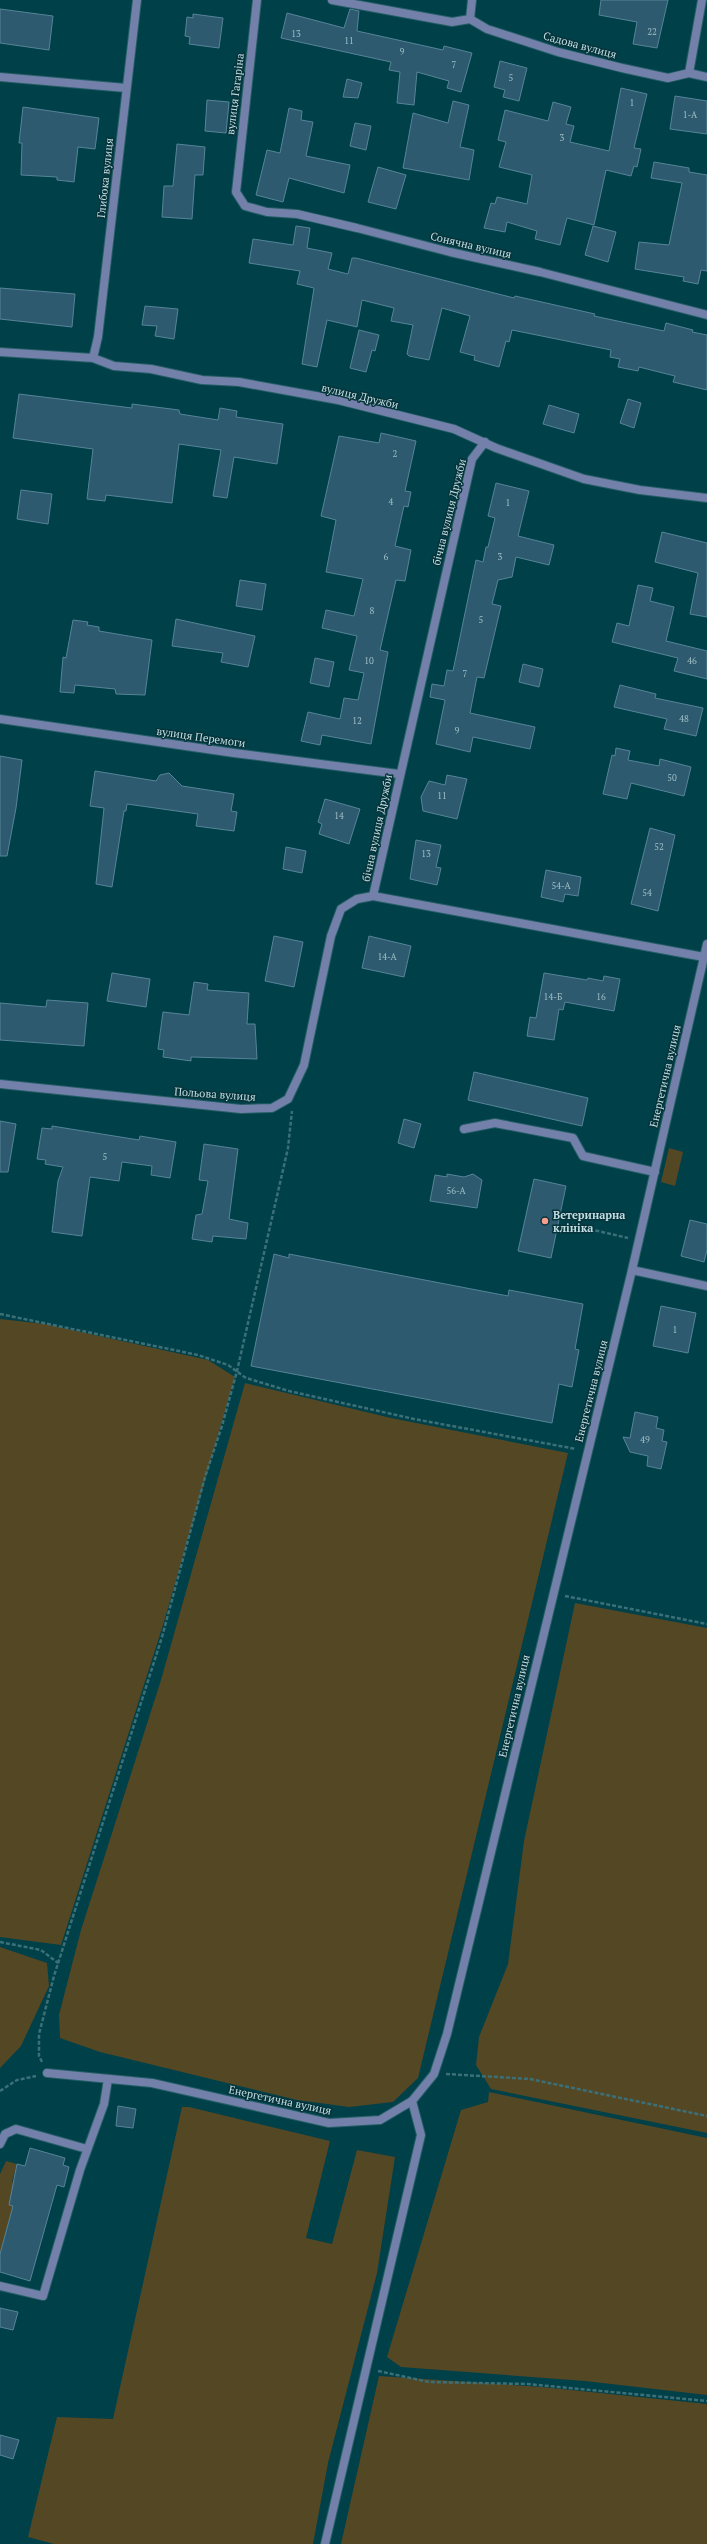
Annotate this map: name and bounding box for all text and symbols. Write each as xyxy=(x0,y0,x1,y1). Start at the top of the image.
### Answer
house number: 22 xyxy=(647,26,657,38)
house number: 13 xyxy=(291,28,301,40)
street label: Садова вулиця xyxy=(542,28,618,62)
house number: 11 xyxy=(344,35,354,47)
house number: 9 xyxy=(400,46,405,58)
street label: вулиця Гагаріна xyxy=(223,52,247,136)
house number: 7 xyxy=(452,59,457,71)
house number: 5 xyxy=(509,72,514,84)
house number: 1 xyxy=(630,97,634,109)
house number: 1-А xyxy=(683,109,698,121)
house number: 3 xyxy=(560,132,565,144)
street label: Глибока вулиця xyxy=(94,137,116,219)
street label: Сонячна вулиця xyxy=(429,229,513,261)
street label: вулиця Дружби xyxy=(320,380,400,412)
house number: 2 xyxy=(393,448,398,460)
street label: бічна вулиця Дружби xyxy=(429,457,469,567)
house number: 4 xyxy=(389,496,394,508)
house number: 1 xyxy=(506,497,510,509)
house number: 6 xyxy=(384,551,389,563)
house number: 3 xyxy=(498,551,503,563)
house number: 8 xyxy=(370,605,375,617)
house number: 5 xyxy=(479,614,484,626)
house number: 10 xyxy=(364,655,374,667)
house number: 46 xyxy=(687,655,697,667)
house number: 7 xyxy=(463,668,468,680)
house number: 48 xyxy=(679,713,689,725)
house number: 12 xyxy=(352,715,362,727)
street label: вулиця Перемоги xyxy=(156,724,247,750)
house number: 9 xyxy=(455,725,460,737)
house number: 50 xyxy=(667,772,677,784)
street label: бічна вулиця Дружби xyxy=(359,773,395,883)
house number: 11 xyxy=(437,790,447,802)
house number: 14 xyxy=(334,810,344,822)
house number: 52 xyxy=(654,841,664,853)
house number: 13 xyxy=(421,848,431,860)
house number: 54-А xyxy=(551,880,571,892)
house number: 54 xyxy=(642,887,652,899)
house number: 14-А xyxy=(377,951,397,963)
house number: 14-Б xyxy=(544,991,562,1003)
house number: 16 xyxy=(596,991,606,1003)
street label: Енергетична вулиця xyxy=(646,1023,684,1129)
street label: Польова вулиця xyxy=(174,1084,256,1104)
house number: 5 xyxy=(103,1151,108,1163)
house number: 56-А xyxy=(446,1185,466,1197)
place label: Ветеринарна клініка xyxy=(553,1208,625,1235)
marker: Ветеринарна клініка xyxy=(540,1216,550,1226)
house number: 1 xyxy=(673,1324,677,1336)
street label: Енергетична вулиця xyxy=(572,1338,611,1444)
house number: 49 xyxy=(640,1434,650,1446)
street label: Енергетична вулиця xyxy=(495,1653,533,1759)
street label: Енергетична вулиця xyxy=(227,2082,333,2118)

